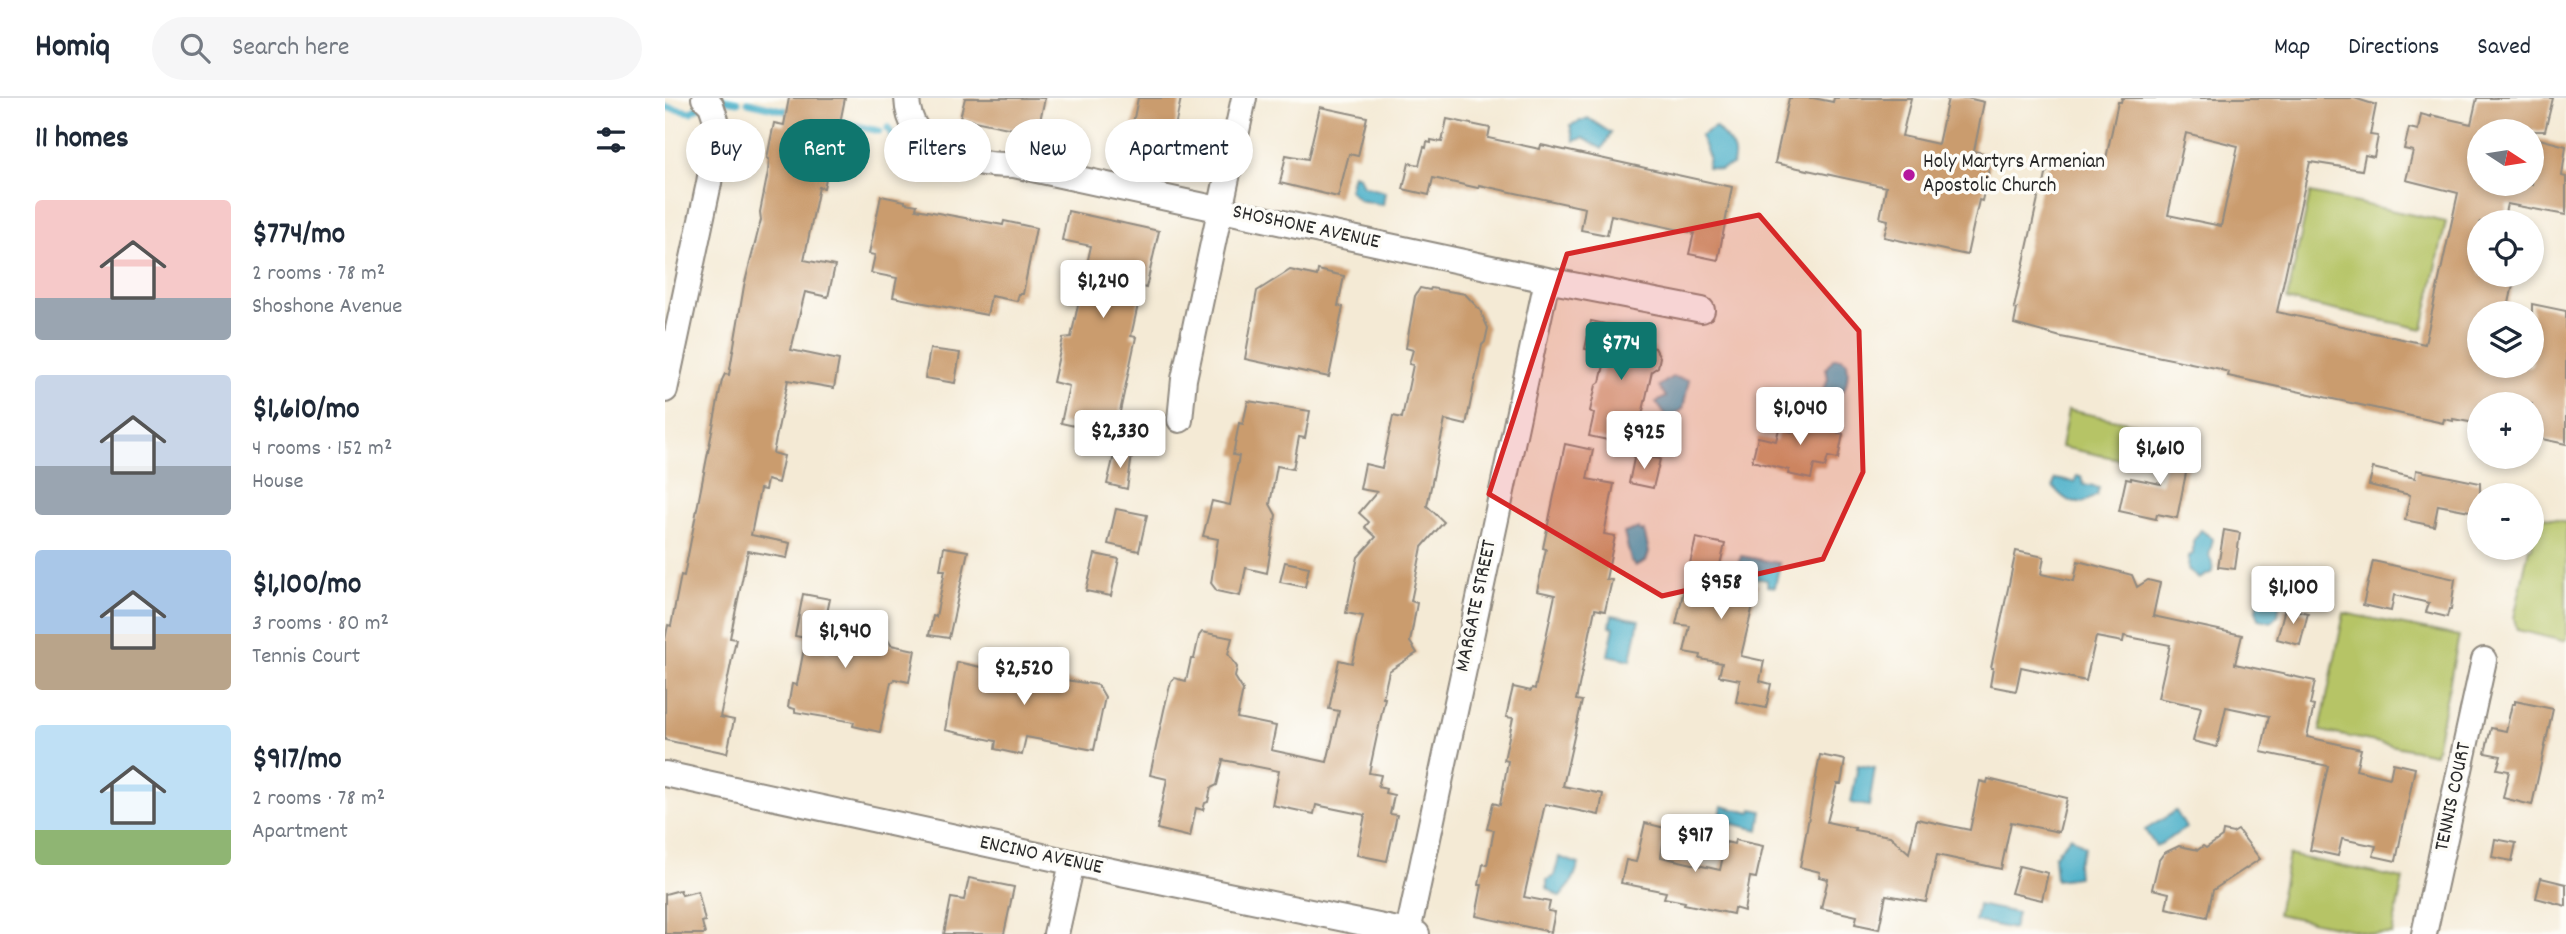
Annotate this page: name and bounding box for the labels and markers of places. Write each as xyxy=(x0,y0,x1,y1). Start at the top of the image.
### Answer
place label: Holy Martyrs Armenian Apostolic Church xyxy=(1923,148,2105,202)
marker: Holy Martyrs Armenian Apostolic Church xyxy=(1901,167,1917,183)
pin: $1,240 xyxy=(1046,260,1160,320)
pin: $774 xyxy=(1580,322,1662,382)
pin: $1,040 xyxy=(1743,388,1857,447)
pin: $2,330 xyxy=(1063,410,1177,470)
pin: $925 xyxy=(1603,412,1685,471)
pin: $1,610 xyxy=(2103,428,2217,487)
pin: $958 xyxy=(1680,561,1762,621)
pin: $1,100 xyxy=(2236,566,2350,626)
pin: $1,940 xyxy=(788,610,902,670)
pin: $2,520 xyxy=(967,648,1081,707)
pin: $917 xyxy=(1654,814,1736,874)

